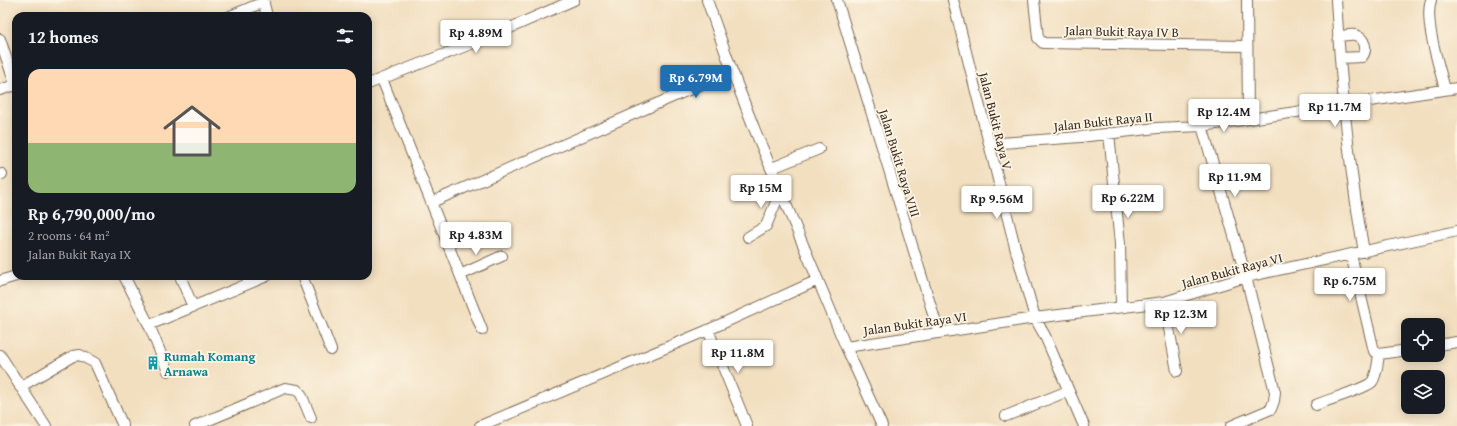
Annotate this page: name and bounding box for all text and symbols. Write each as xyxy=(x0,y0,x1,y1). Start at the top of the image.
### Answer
pin: Rp 4.89M xyxy=(435,20,517,54)
street label: Jalan Bukit Raya IV B xyxy=(1063,21,1179,42)
text: Rp 4.89M xyxy=(449,23,503,42)
text: 12 homes xyxy=(28,24,99,49)
icon: filters xyxy=(334,25,356,47)
pin: Rp 6.79M xyxy=(655,65,737,99)
text: Rp 6.79M xyxy=(669,68,723,87)
street label: Jalan Bukit Raya V xyxy=(974,68,1017,172)
pin: Rp 11.7M xyxy=(1294,94,1376,128)
icon: home xyxy=(156,95,228,167)
text: Rp 11.7M xyxy=(1308,97,1362,116)
pin: Rp 12.4M xyxy=(1183,99,1265,133)
text: Rp 12.4M xyxy=(1197,102,1251,121)
street label: Jalan Bukit Raya VIII xyxy=(874,105,925,219)
street label: Jalan Bukit Raya II xyxy=(1051,107,1153,136)
pin: Rp 11.9M xyxy=(1194,164,1276,198)
text: Rp 11.9M xyxy=(1208,167,1262,186)
pin: Rp 15M xyxy=(728,175,794,209)
text: Rp 15M xyxy=(740,178,782,197)
pin: Rp 6.22M xyxy=(1087,185,1169,219)
pin: Rp 9.56M xyxy=(956,186,1038,220)
text: Rp 6.22M xyxy=(1101,188,1155,207)
text: Rp 9.56M xyxy=(970,189,1024,208)
text: Rp 6,790,000/mo xyxy=(28,201,155,226)
pin: Rp 4.83M xyxy=(435,222,517,256)
text: Rp 4.83M xyxy=(449,225,503,244)
text: 2 rooms · 64 m² xyxy=(28,226,110,245)
text: Jalan Bukit Raya IX xyxy=(28,245,131,264)
street label: Jalan Bukit Raya VI xyxy=(1178,248,1285,294)
pin: Rp 6.75M xyxy=(1309,268,1391,302)
text: Rp 6.75M xyxy=(1323,271,1377,290)
pin: Rp 12.3M xyxy=(1140,301,1222,335)
text: Rp 12.3M xyxy=(1154,304,1208,323)
street label: Jalan Bukit Raya VI xyxy=(860,307,968,340)
map controls xyxy=(1401,318,1445,414)
button: locate xyxy=(1401,318,1445,362)
pin: Rp 11.8M xyxy=(697,340,779,374)
text: Rp 11.8M xyxy=(711,343,765,362)
place label: Rumah Komang Arnawa xyxy=(164,347,255,381)
building icon: Rumah Komang Arnawa xyxy=(145,355,161,371)
button: layers xyxy=(1401,370,1445,414)

